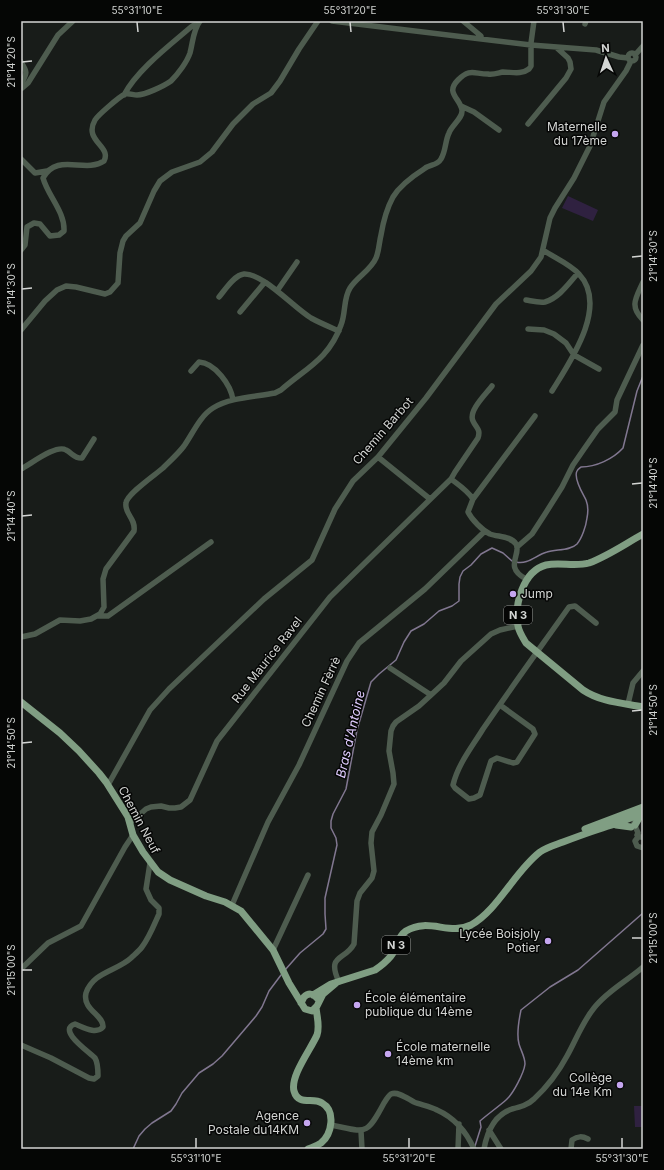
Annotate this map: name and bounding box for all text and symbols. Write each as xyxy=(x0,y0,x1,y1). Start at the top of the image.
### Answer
text: 55°31'10"E xyxy=(111,4,163,16)
text: 55°31'20"E xyxy=(323,4,377,16)
text: 55°31'30"E xyxy=(536,4,590,16)
text: 21°14'20"S xyxy=(5,36,17,88)
north arrow xyxy=(586,38,626,78)
text: N xyxy=(601,41,610,55)
place label: Maternelle du 17ème xyxy=(547,119,607,148)
marker: Maternelle du 17ème xyxy=(610,129,620,139)
text: 21°14'30"S xyxy=(647,230,659,282)
text: 21°14'30"S xyxy=(5,263,17,315)
street label: Chemin Barbot xyxy=(349,394,416,467)
text: 21°14'40"S xyxy=(647,457,659,509)
text: 21°14'40"S xyxy=(5,490,17,542)
place label: Jump xyxy=(521,586,553,601)
marker: Jump xyxy=(508,589,518,599)
road number: N 3 xyxy=(504,606,532,624)
street label: Rue Maurice Ravel xyxy=(228,614,305,706)
street label: Chemin Fèrrè xyxy=(298,654,343,730)
text: 21°14'50"S xyxy=(647,684,659,736)
water label: Bras d'Antoine xyxy=(332,689,368,779)
text: 21°14'50"S xyxy=(5,717,17,769)
street label: Chemin Neuf xyxy=(115,783,164,857)
text: 21°15'00"S xyxy=(647,912,659,964)
place label: Lycée Boisjoly Potier xyxy=(459,926,540,955)
road number: N 3 xyxy=(382,936,410,954)
marker: Lycée Boisjoly Potier xyxy=(543,936,553,946)
text: 21°15'00"S xyxy=(5,944,17,996)
place label: École élémentaire publique du 14ème xyxy=(365,990,472,1019)
marker: École élémentaire publique du 14ème xyxy=(352,1000,362,1010)
place label: École maternelle 14ème km xyxy=(396,1039,490,1068)
marker: École maternelle 14ème km xyxy=(383,1049,393,1059)
place label: Collège du 14e Km xyxy=(553,1070,612,1099)
marker: Collège du 14e Km xyxy=(615,1080,625,1090)
place label: Agence Postale du14KM xyxy=(208,1108,299,1137)
marker: Agence Postale du14KM xyxy=(302,1118,312,1128)
text: 55°31'10"E xyxy=(170,1152,222,1164)
text: 55°31'20"E xyxy=(382,1152,436,1164)
text: 55°31'30"E xyxy=(595,1152,649,1164)

